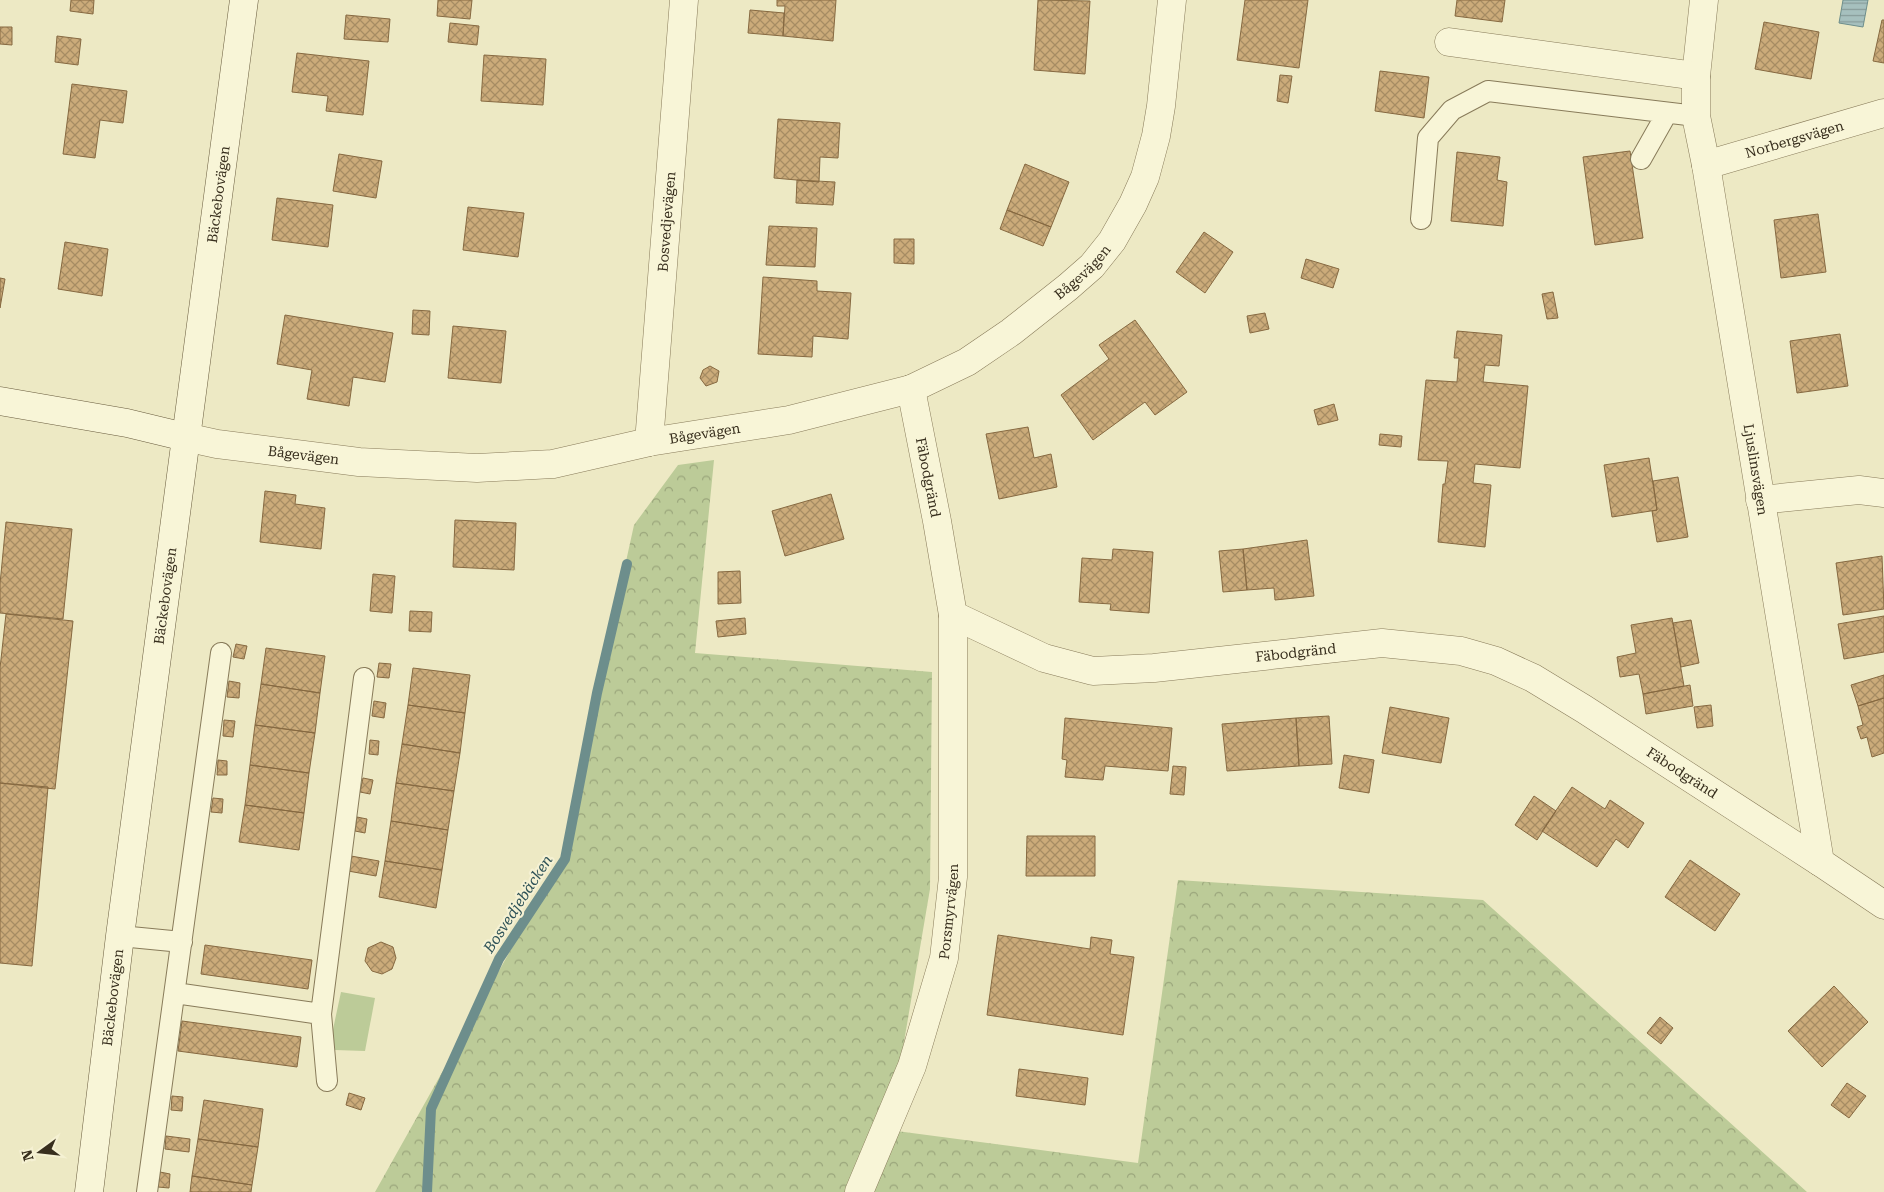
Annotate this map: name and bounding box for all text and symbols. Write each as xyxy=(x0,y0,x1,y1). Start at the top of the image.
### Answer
street label: Norbergsvägen xyxy=(1743,117,1845,161)
street label: Bäckebovägen xyxy=(204,145,233,244)
street label: Bosvedjevägen xyxy=(654,171,678,272)
street label: Bågevägen xyxy=(1051,242,1114,303)
street label: Bågevägen xyxy=(668,420,741,447)
street label: Ljuslinsvägen xyxy=(1740,423,1771,516)
street label: Fäbodgränd xyxy=(913,436,944,519)
street label: Bågevägen xyxy=(267,443,340,467)
street label: Bäckebovägen xyxy=(151,546,179,645)
street label: Fäbodgränd xyxy=(1255,640,1337,665)
street label: Fäbodgränd xyxy=(1644,744,1721,801)
water label: Bosvedjebäcken xyxy=(479,852,556,957)
street label: Porsmyrvägen xyxy=(936,864,961,960)
street label: Bäckebovägen xyxy=(99,948,126,1047)
north arrow xyxy=(15,1127,65,1177)
text: N xyxy=(18,1148,37,1163)

